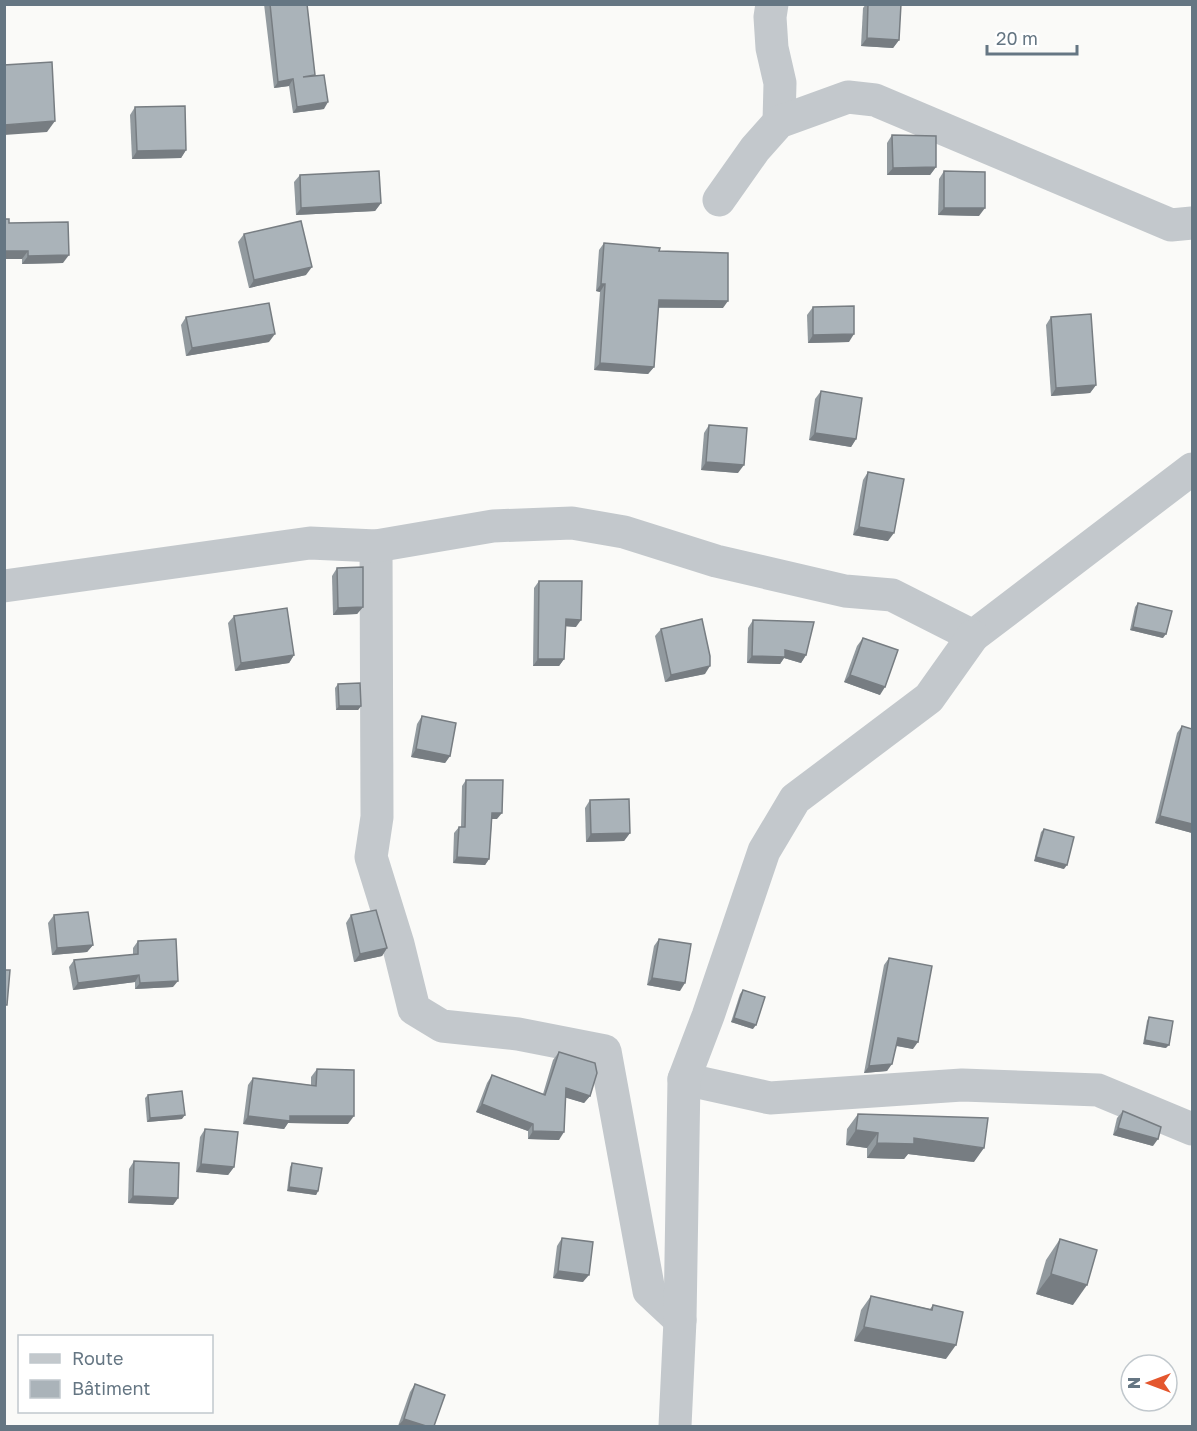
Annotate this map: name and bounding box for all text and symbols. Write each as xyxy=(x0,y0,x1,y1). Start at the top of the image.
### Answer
scale bar xyxy=(987,18,1077,56)
text: 20 m xyxy=(996,27,1038,49)
legend xyxy=(18,1335,213,1413)
text: Route xyxy=(72,1347,123,1369)
north arrow xyxy=(1119,1353,1179,1413)
text: Bâtiment xyxy=(72,1377,151,1399)
text: N xyxy=(1124,1377,1144,1389)

